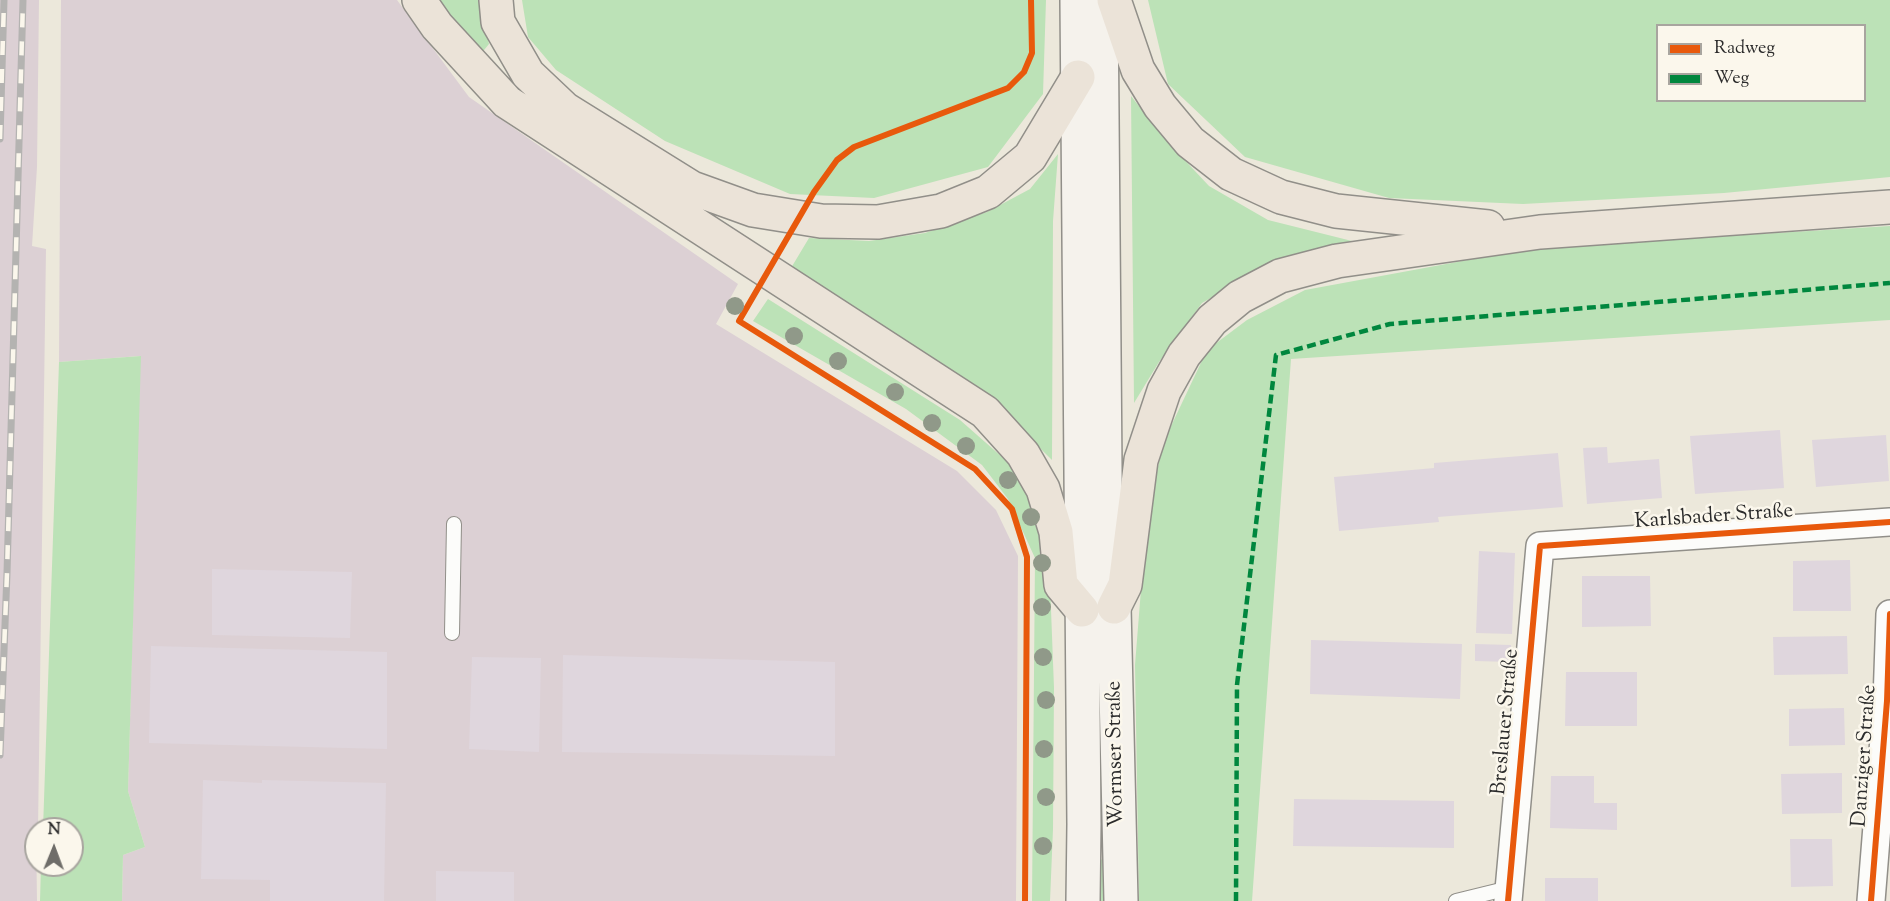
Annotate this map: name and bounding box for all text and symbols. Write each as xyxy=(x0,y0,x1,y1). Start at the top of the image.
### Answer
legend xyxy=(1656,24,1866,102)
text: Radweg xyxy=(1714,36,1775,62)
text: Weg xyxy=(1714,66,1749,92)
street label: Karlsbader Straße xyxy=(1634,500,1794,536)
street label: Breslauer Straße xyxy=(1488,648,1526,796)
street label: Wormser Straße xyxy=(1103,681,1131,827)
street label: Danziger Straße xyxy=(1848,684,1884,828)
north arrow xyxy=(24,817,84,877)
text: N xyxy=(48,819,61,842)

